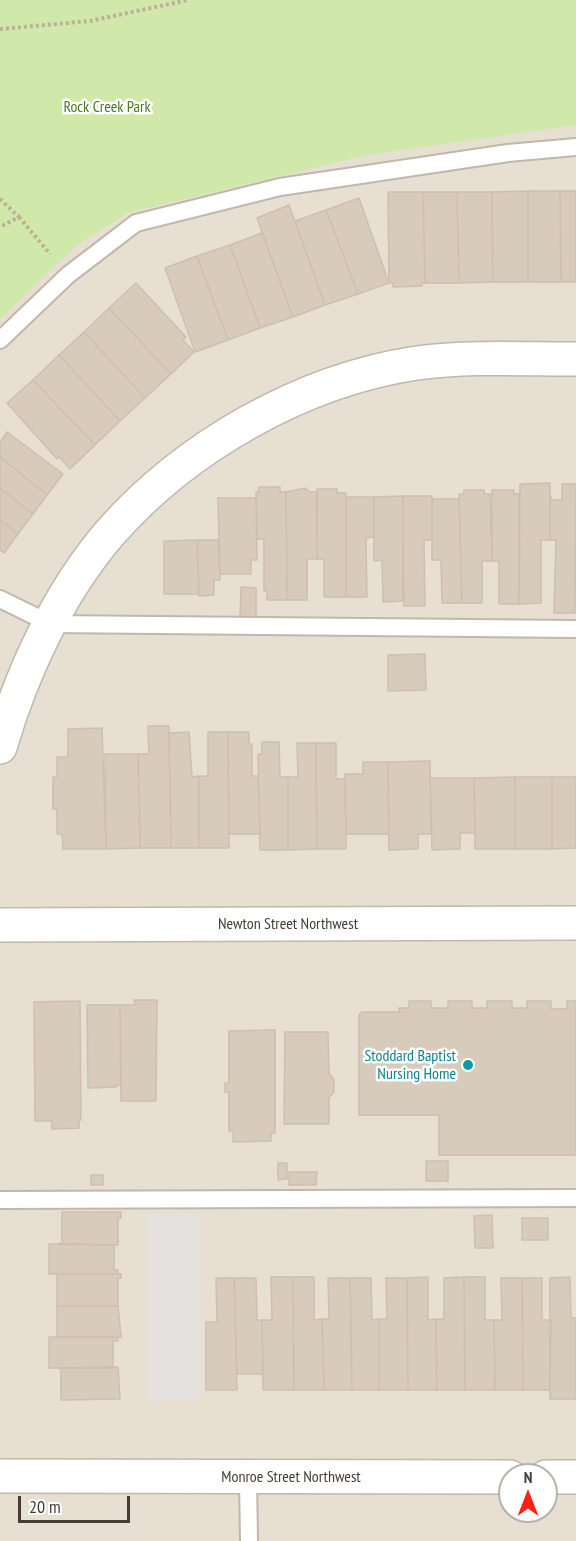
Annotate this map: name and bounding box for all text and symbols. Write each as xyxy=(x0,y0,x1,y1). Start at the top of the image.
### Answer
park label: Rock Creek Park xyxy=(63,97,151,117)
street label: Newton Street Northwest xyxy=(218,914,358,934)
place label: Stoddard Baptist Nursing Home xyxy=(364,1046,456,1084)
marker: Stoddard Baptist Nursing Home xyxy=(461,1058,475,1072)
north arrow xyxy=(498,1463,558,1523)
street label: Monroe Street Northwest xyxy=(221,1467,361,1487)
text: N xyxy=(524,1467,532,1487)
scale bar xyxy=(21,1484,134,1522)
text: 20 m xyxy=(29,1495,61,1518)

